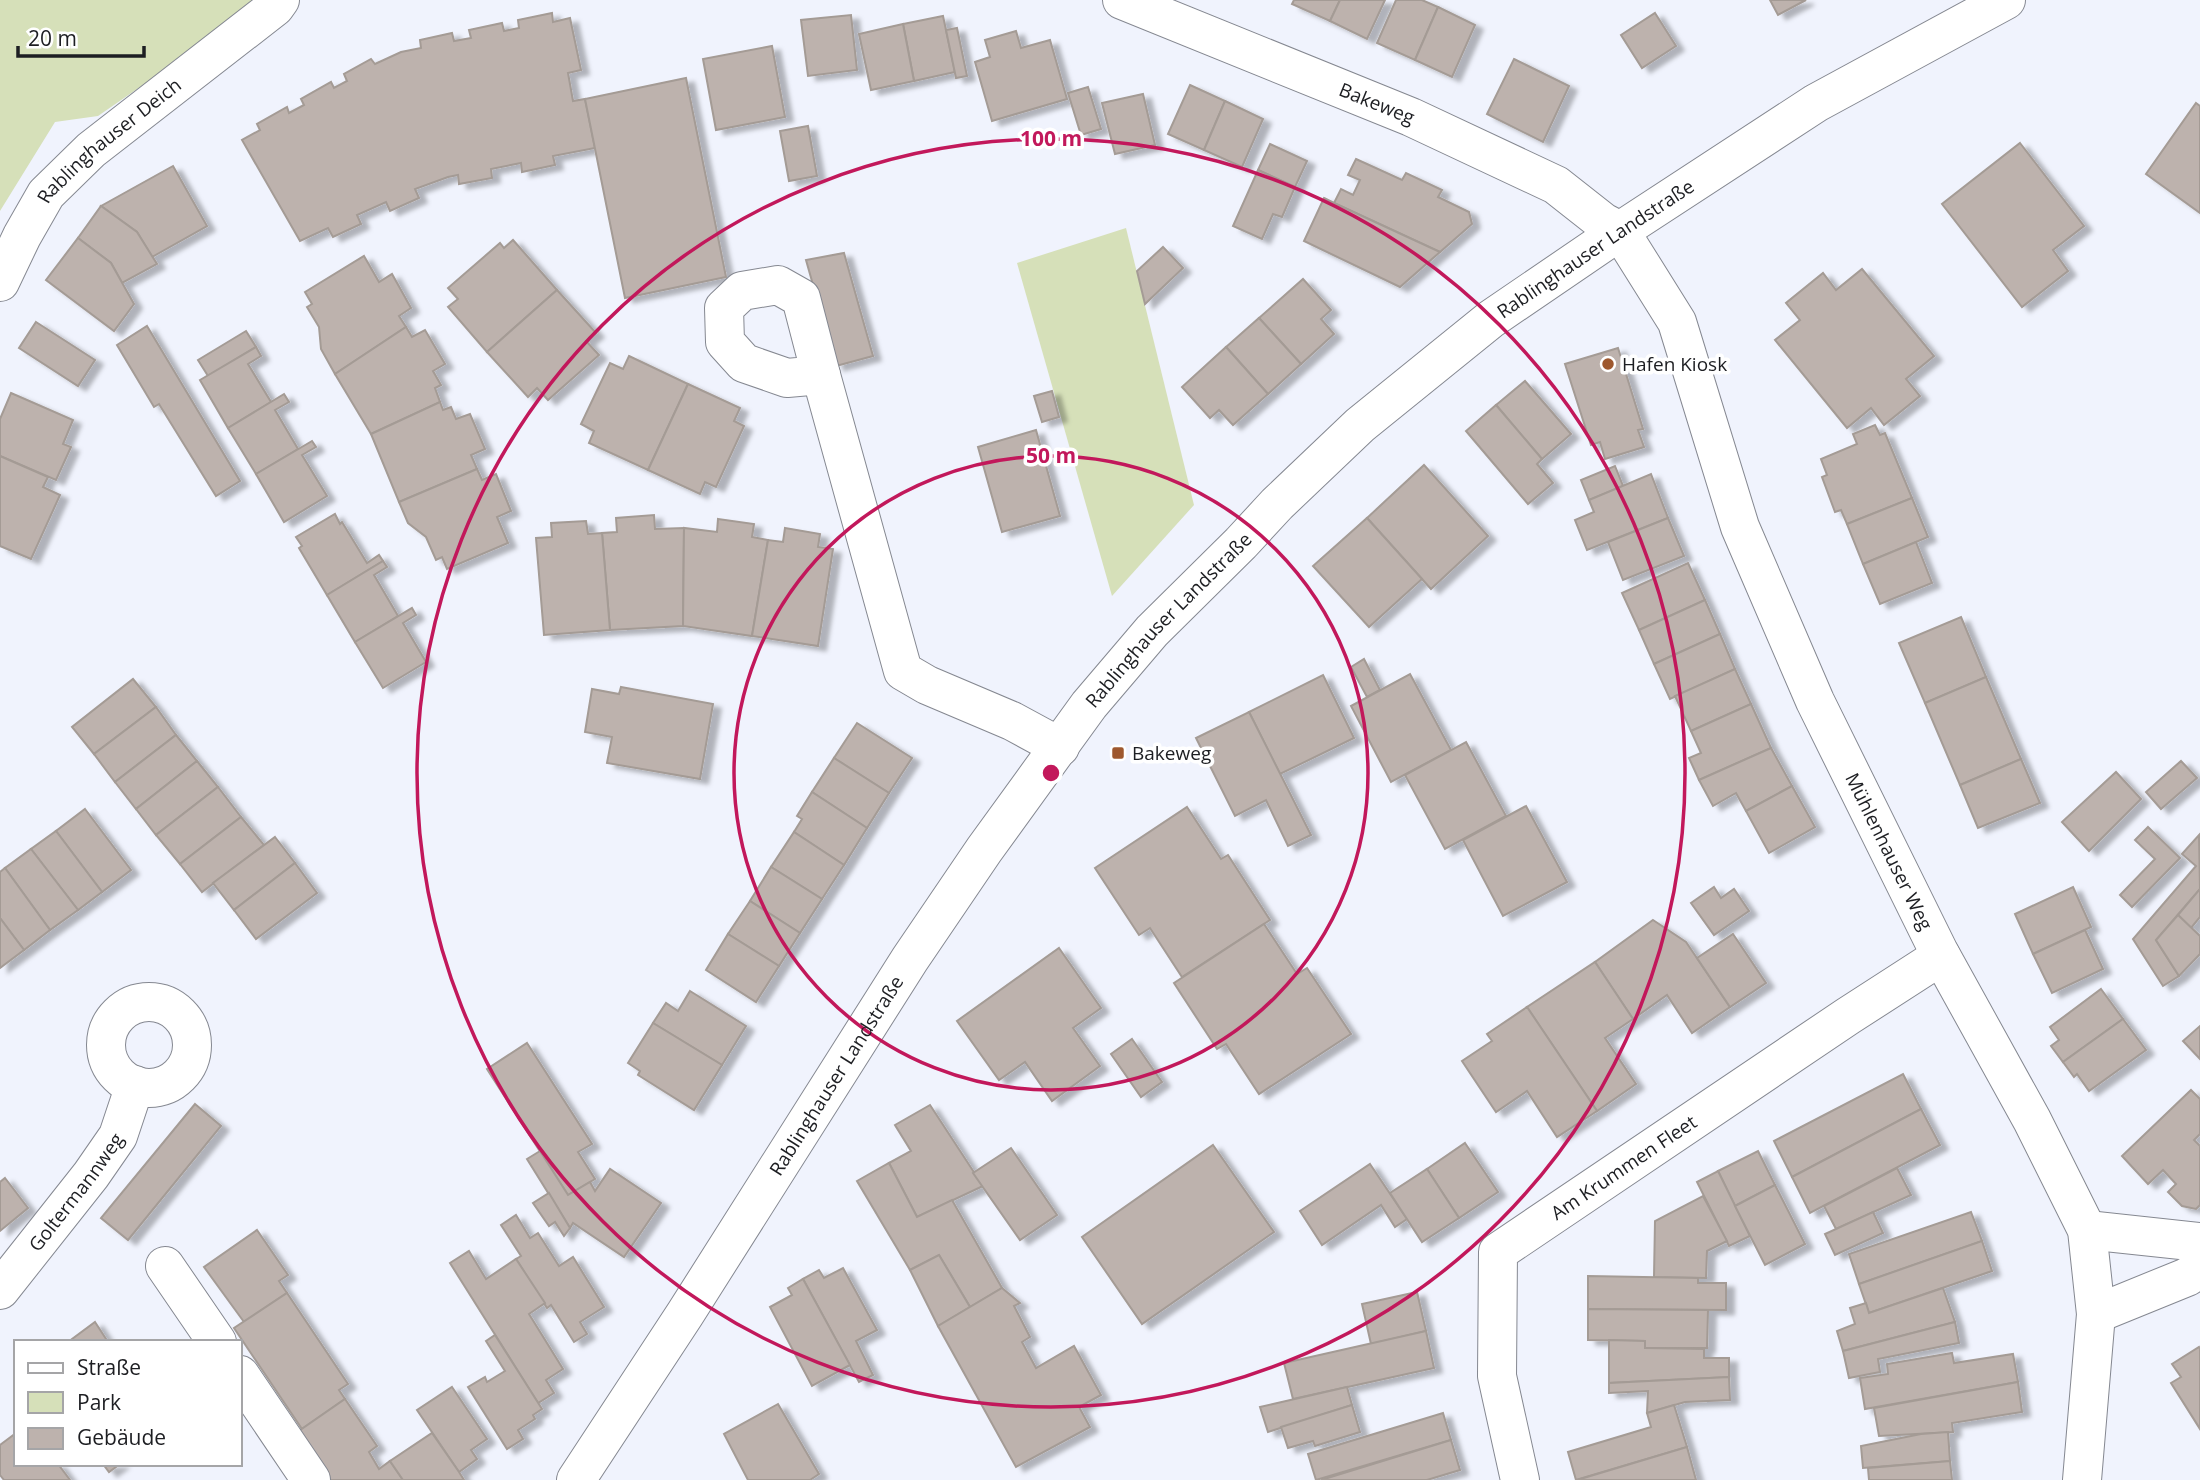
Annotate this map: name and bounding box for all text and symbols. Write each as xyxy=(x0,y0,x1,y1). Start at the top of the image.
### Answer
scale bar xyxy=(18,14,144,58)
text: 20 m xyxy=(28,24,77,52)
street label: Rablinghauser Deich xyxy=(31,72,186,208)
street label: Bakeweg xyxy=(1335,76,1419,130)
text: 100 m xyxy=(1020,124,1082,152)
street label: Rablinghauser Landstraße xyxy=(1492,173,1699,324)
place label: Hafen Kiosk xyxy=(1622,351,1727,377)
marker: Hafen Kiosk xyxy=(1600,356,1616,372)
text: 50 m xyxy=(1026,441,1076,469)
street label: Rablinghauser Landstraße xyxy=(1079,527,1257,713)
place label: Bakeweg xyxy=(1132,740,1211,766)
marker: Bakeweg xyxy=(1110,745,1126,761)
centre of rings xyxy=(1039,761,1063,785)
street label: Mühlenhauser Weg xyxy=(1839,768,1939,934)
street label: Rablinghauser Landstraße xyxy=(763,970,909,1181)
street label: Am Krummen Fleet xyxy=(1546,1109,1702,1226)
street label: Goltermannweg xyxy=(23,1128,129,1257)
legend xyxy=(14,1340,242,1466)
text: Straße xyxy=(77,1353,141,1381)
text: Park xyxy=(77,1388,121,1416)
text: Gebäude xyxy=(77,1423,166,1451)

